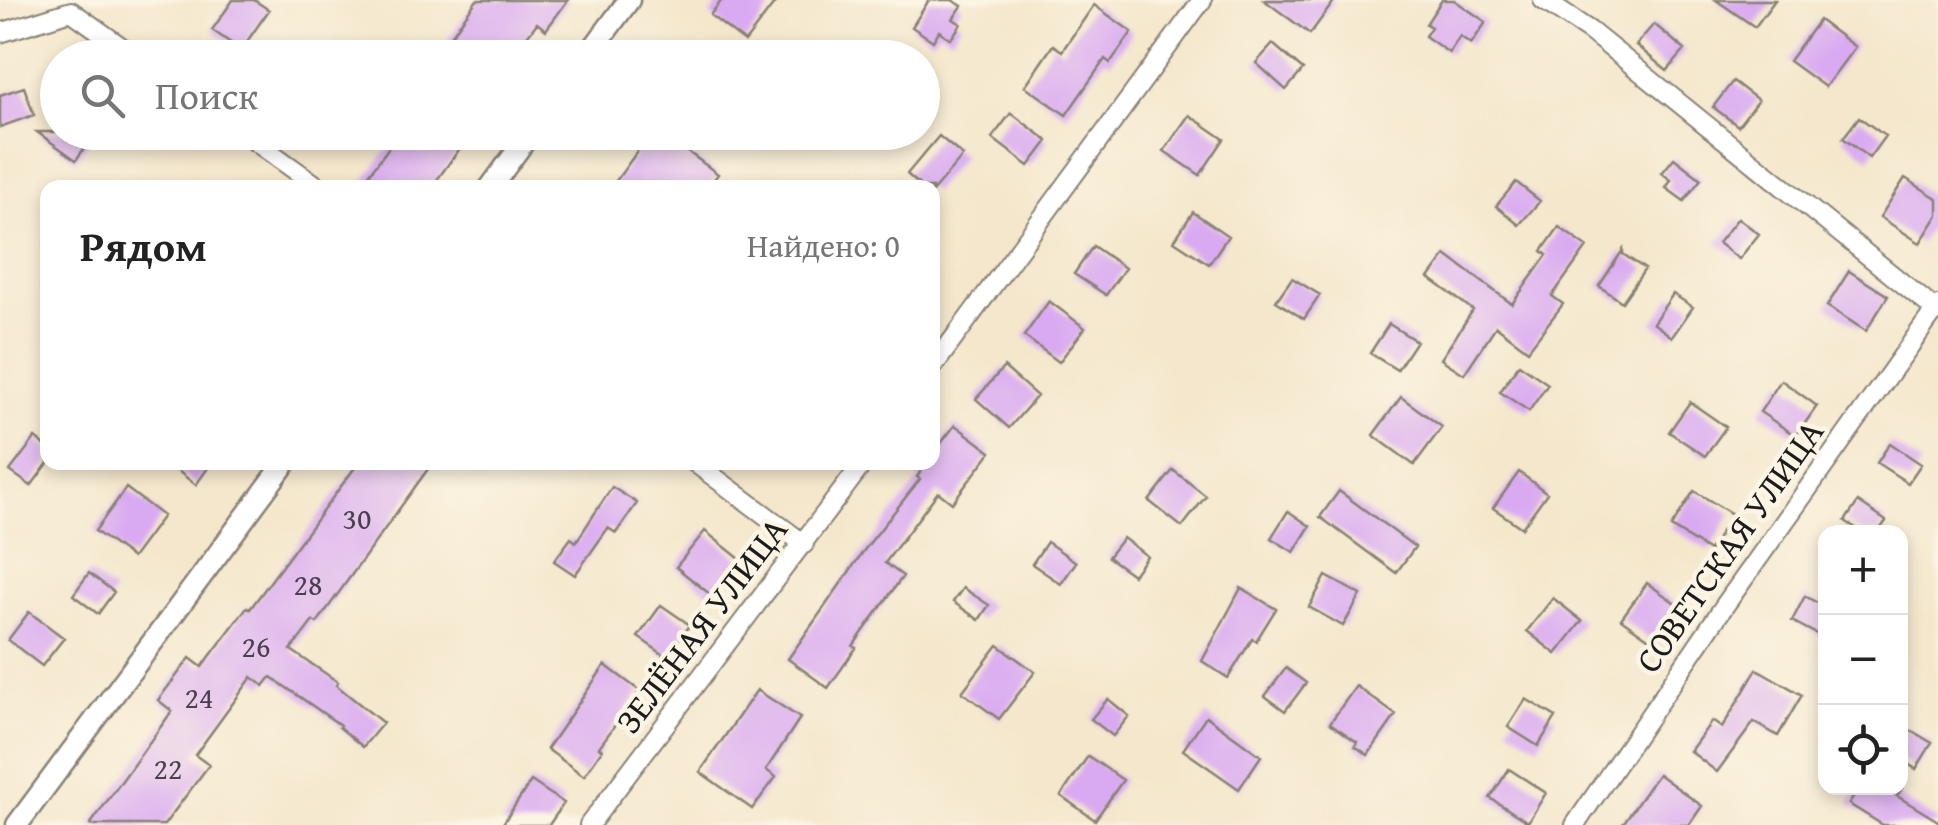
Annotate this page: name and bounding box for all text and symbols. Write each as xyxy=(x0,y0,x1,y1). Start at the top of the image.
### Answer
search box xyxy=(40,40,940,150)
text: Поиск xyxy=(155,67,258,123)
icon: search xyxy=(75,68,130,123)
text: Рядом xyxy=(80,215,207,276)
text: Найдено: 0 xyxy=(747,222,900,269)
street label: СОВЕТСКАЯ УЛИЦА xyxy=(1623,409,1835,683)
house number: 30 xyxy=(343,496,371,540)
street label: ЗЕЛЁНАЯ УЛИЦА xyxy=(603,506,799,744)
map controls xyxy=(1818,525,1908,795)
button: + xyxy=(1818,525,1908,615)
house number: 28 xyxy=(294,562,322,606)
button: − xyxy=(1818,615,1908,705)
house number: 26 xyxy=(242,624,270,668)
house number: 24 xyxy=(185,675,213,719)
button: locate xyxy=(1818,705,1908,795)
house number: 22 xyxy=(154,746,182,790)

